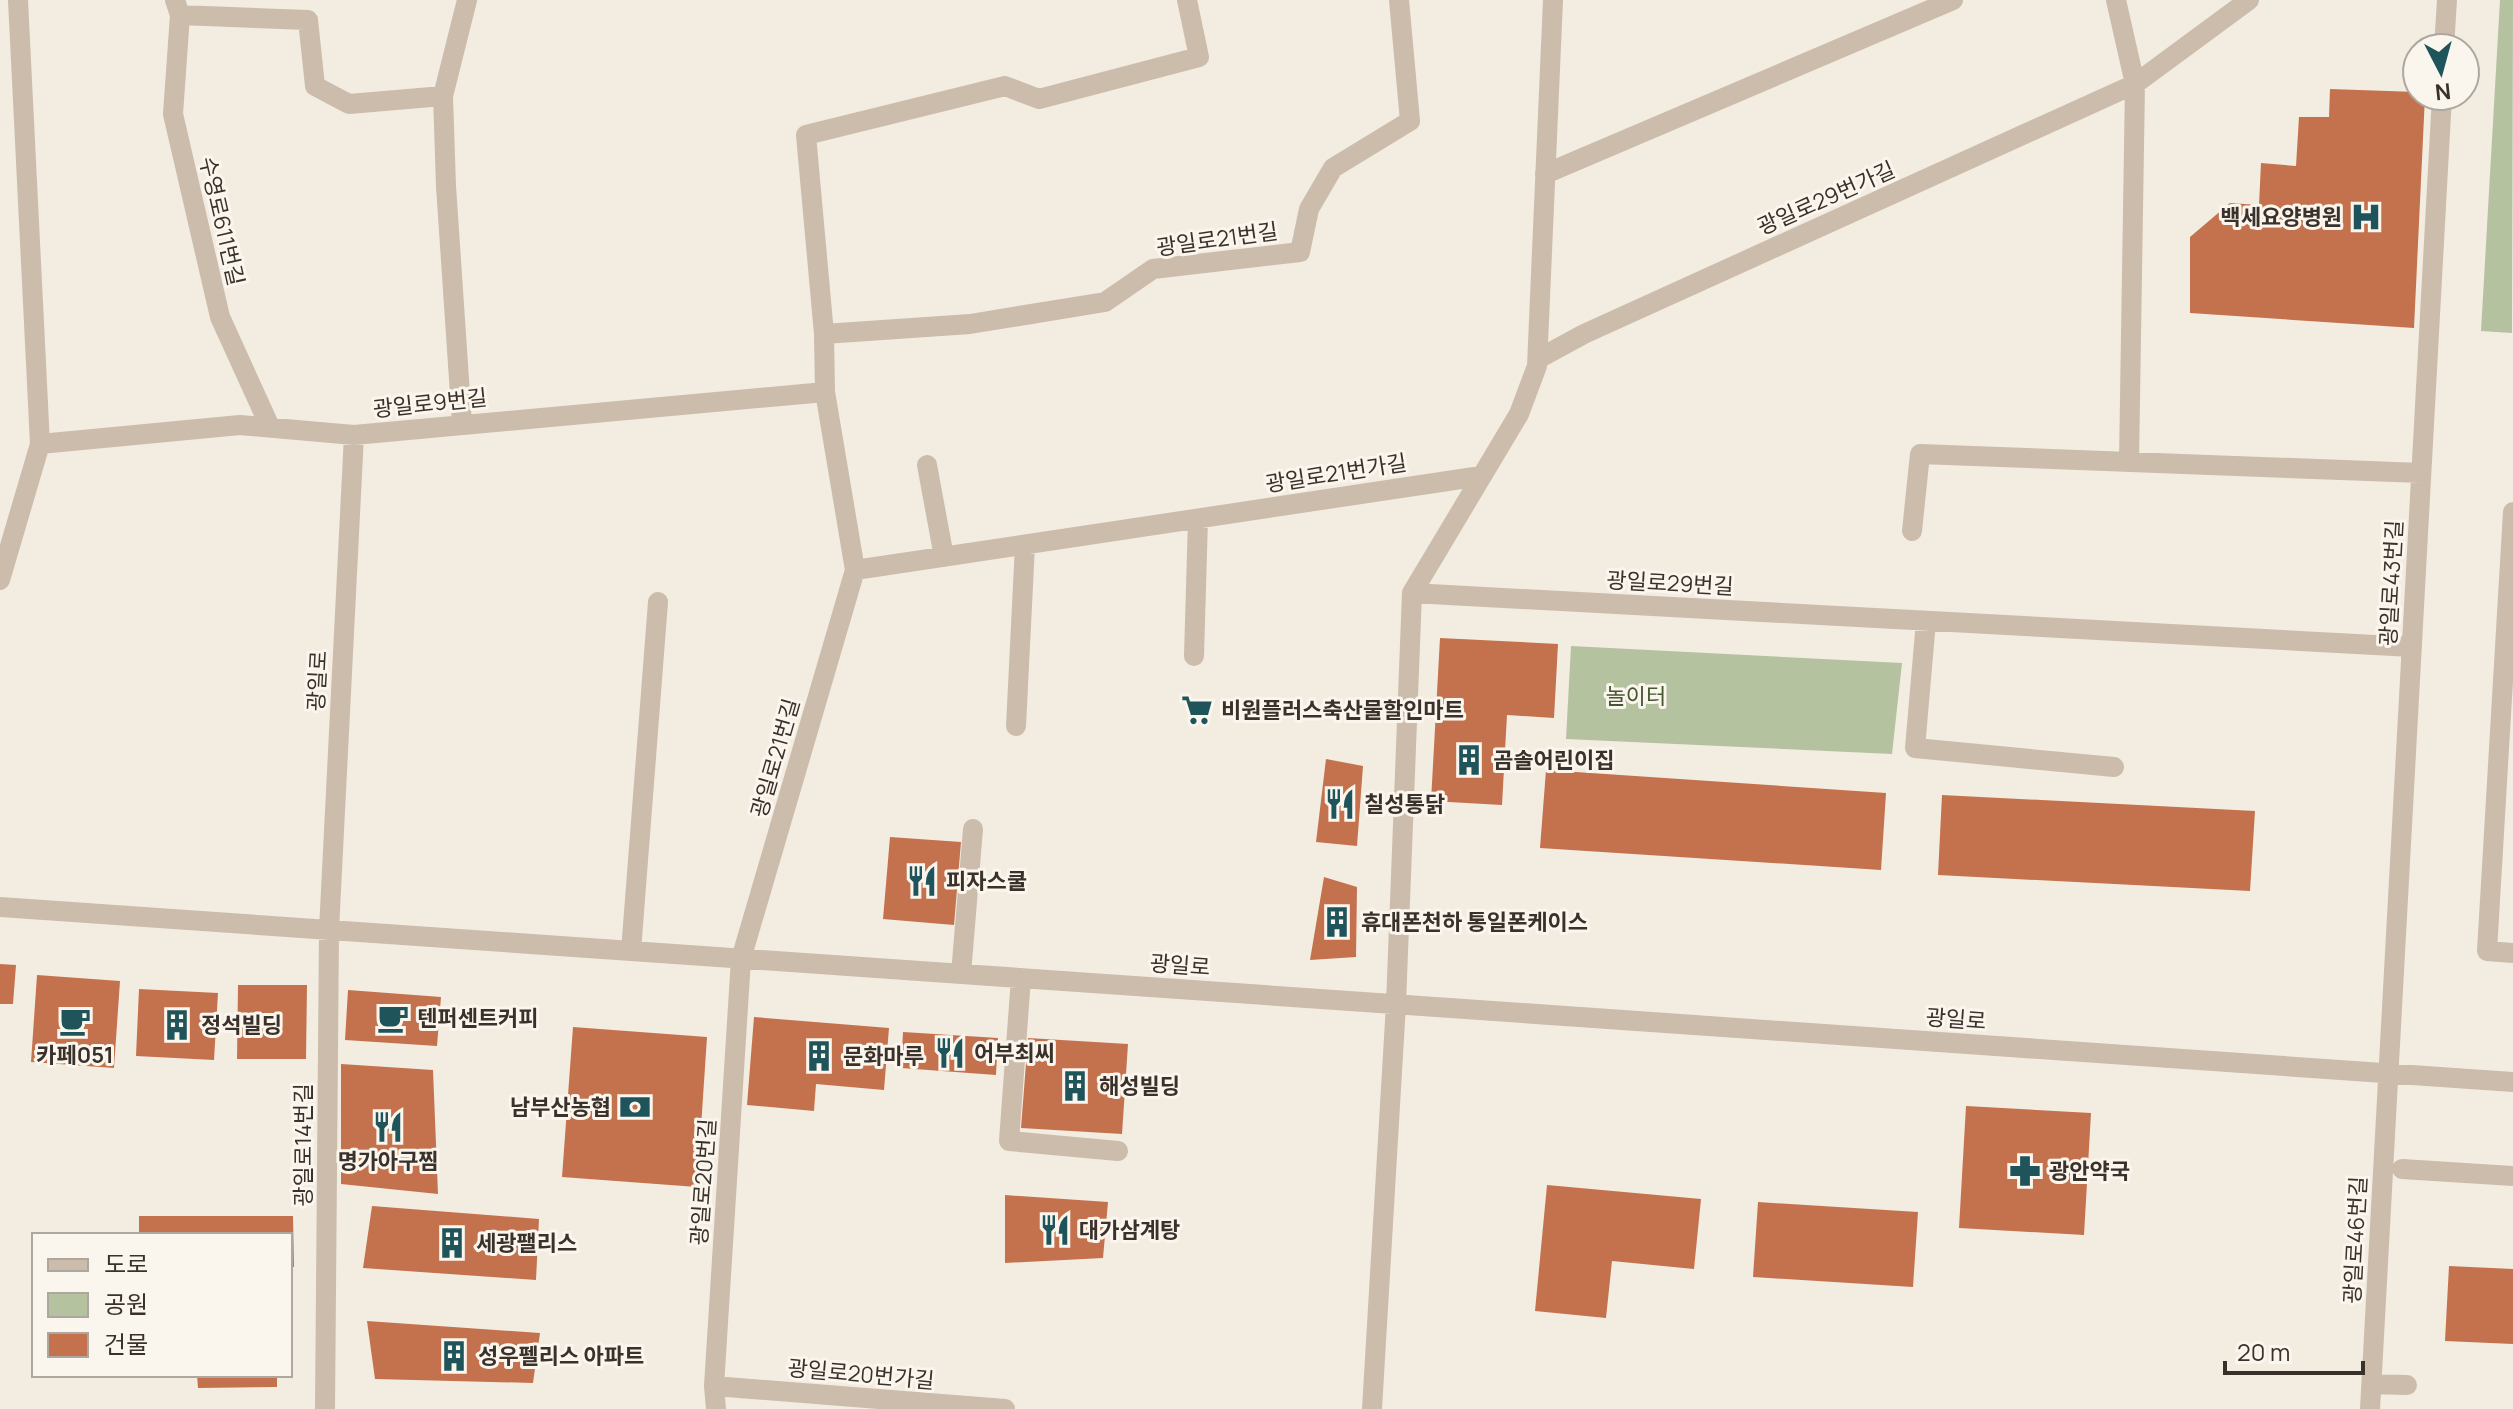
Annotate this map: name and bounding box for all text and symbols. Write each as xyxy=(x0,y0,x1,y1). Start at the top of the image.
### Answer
north arrow xyxy=(2401,32,2481,112)
text: N xyxy=(2434,76,2453,108)
street label: 수영로611번길 xyxy=(193,153,251,289)
street label: 광일로29번가길 xyxy=(1752,154,1900,242)
hospital icon: 백세요양병원 xyxy=(2349,200,2383,234)
place label: 백세요양병원 xyxy=(2221,202,2342,232)
street label: 광일로21번길 xyxy=(1154,216,1280,262)
street label: 광일로9번길 xyxy=(371,382,489,424)
street label: 광일로21번가길 xyxy=(1263,447,1409,499)
street label: 광일로43번길 xyxy=(2373,519,2409,647)
street label: 광일로29번길 xyxy=(1606,565,1734,601)
street label: 광일로 xyxy=(300,650,334,712)
park label: 놀이터 xyxy=(1606,681,1666,711)
supermarket icon: 비원플러스축산물할인마트 xyxy=(1180,693,1214,727)
street label: 광일로21번길 xyxy=(744,695,806,821)
place label: 비원플러스축산물할인마트 xyxy=(1221,695,1464,725)
building icon: 곰솔어린이집 xyxy=(1452,743,1486,777)
place label: 곰솔어린이집 xyxy=(1493,745,1614,775)
restaurant icon: 칠성통닭 xyxy=(1323,787,1357,821)
place label: 칠성통닭 xyxy=(1364,789,1445,819)
restaurant icon: 피자스쿨 xyxy=(905,864,939,898)
place label: 피자스쿨 xyxy=(946,866,1027,896)
building icon: 휴대폰천하 통일폰케이스 xyxy=(1320,905,1354,939)
place label: 휴대폰천하 통일폰케이스 xyxy=(1361,907,1588,937)
street label: 광일로 xyxy=(1149,948,1211,982)
cafe icon: 텐퍼센트커피 xyxy=(376,1001,410,1035)
street label: 광일로 xyxy=(1925,1002,1987,1036)
place label: 텐퍼센트커피 xyxy=(417,1003,538,1033)
cafe icon: 카페051 xyxy=(58,1004,92,1038)
building icon: 정석빌딩 xyxy=(160,1008,194,1042)
place label: 정석빌딩 xyxy=(201,1010,282,1040)
restaurant icon: 어부최씨 xyxy=(933,1036,967,1070)
place label: 어부최씨 xyxy=(974,1038,1055,1068)
building icon: 문화마루 xyxy=(802,1039,836,1073)
place label: 카페051 xyxy=(36,1040,114,1070)
place label: 문화마루 xyxy=(843,1041,924,1071)
building icon: 해성빌딩 xyxy=(1058,1069,1092,1103)
place label: 해성빌딩 xyxy=(1099,1071,1180,1101)
street label: 광일로14번길 xyxy=(288,1084,318,1206)
bank icon: 남부산농협 xyxy=(618,1090,652,1124)
place label: 남부산농협 xyxy=(510,1092,611,1122)
restaurant icon: 명가아구찜 xyxy=(371,1110,405,1144)
street label: 광일로20번길 xyxy=(684,1118,722,1246)
place label: 명가아구찜 xyxy=(337,1146,439,1176)
pharmacy icon: 광안약국 xyxy=(2008,1154,2042,1188)
place label: 광안약국 xyxy=(2049,1156,2130,1186)
street label: 광일로46번길 xyxy=(2337,1175,2373,1305)
restaurant icon: 대가삼계탕 xyxy=(1038,1213,1072,1247)
place label: 대가삼계탕 xyxy=(1079,1215,1180,1245)
building icon: 세광팰리스 xyxy=(435,1226,469,1260)
place label: 세광팰리스 xyxy=(476,1228,577,1258)
legend xyxy=(32,1233,292,1377)
text: 도로 xyxy=(104,1247,148,1280)
text: 공원 xyxy=(104,1287,148,1320)
scale bar xyxy=(2225,1325,2363,1375)
text: 건물 xyxy=(104,1327,148,1360)
text: 20 m xyxy=(2237,1335,2290,1368)
building icon: 성우펠리스 아파트 xyxy=(437,1339,471,1373)
place label: 성우펠리스 아파트 xyxy=(478,1341,644,1371)
street label: 광일로20번가길 xyxy=(786,1353,936,1395)

